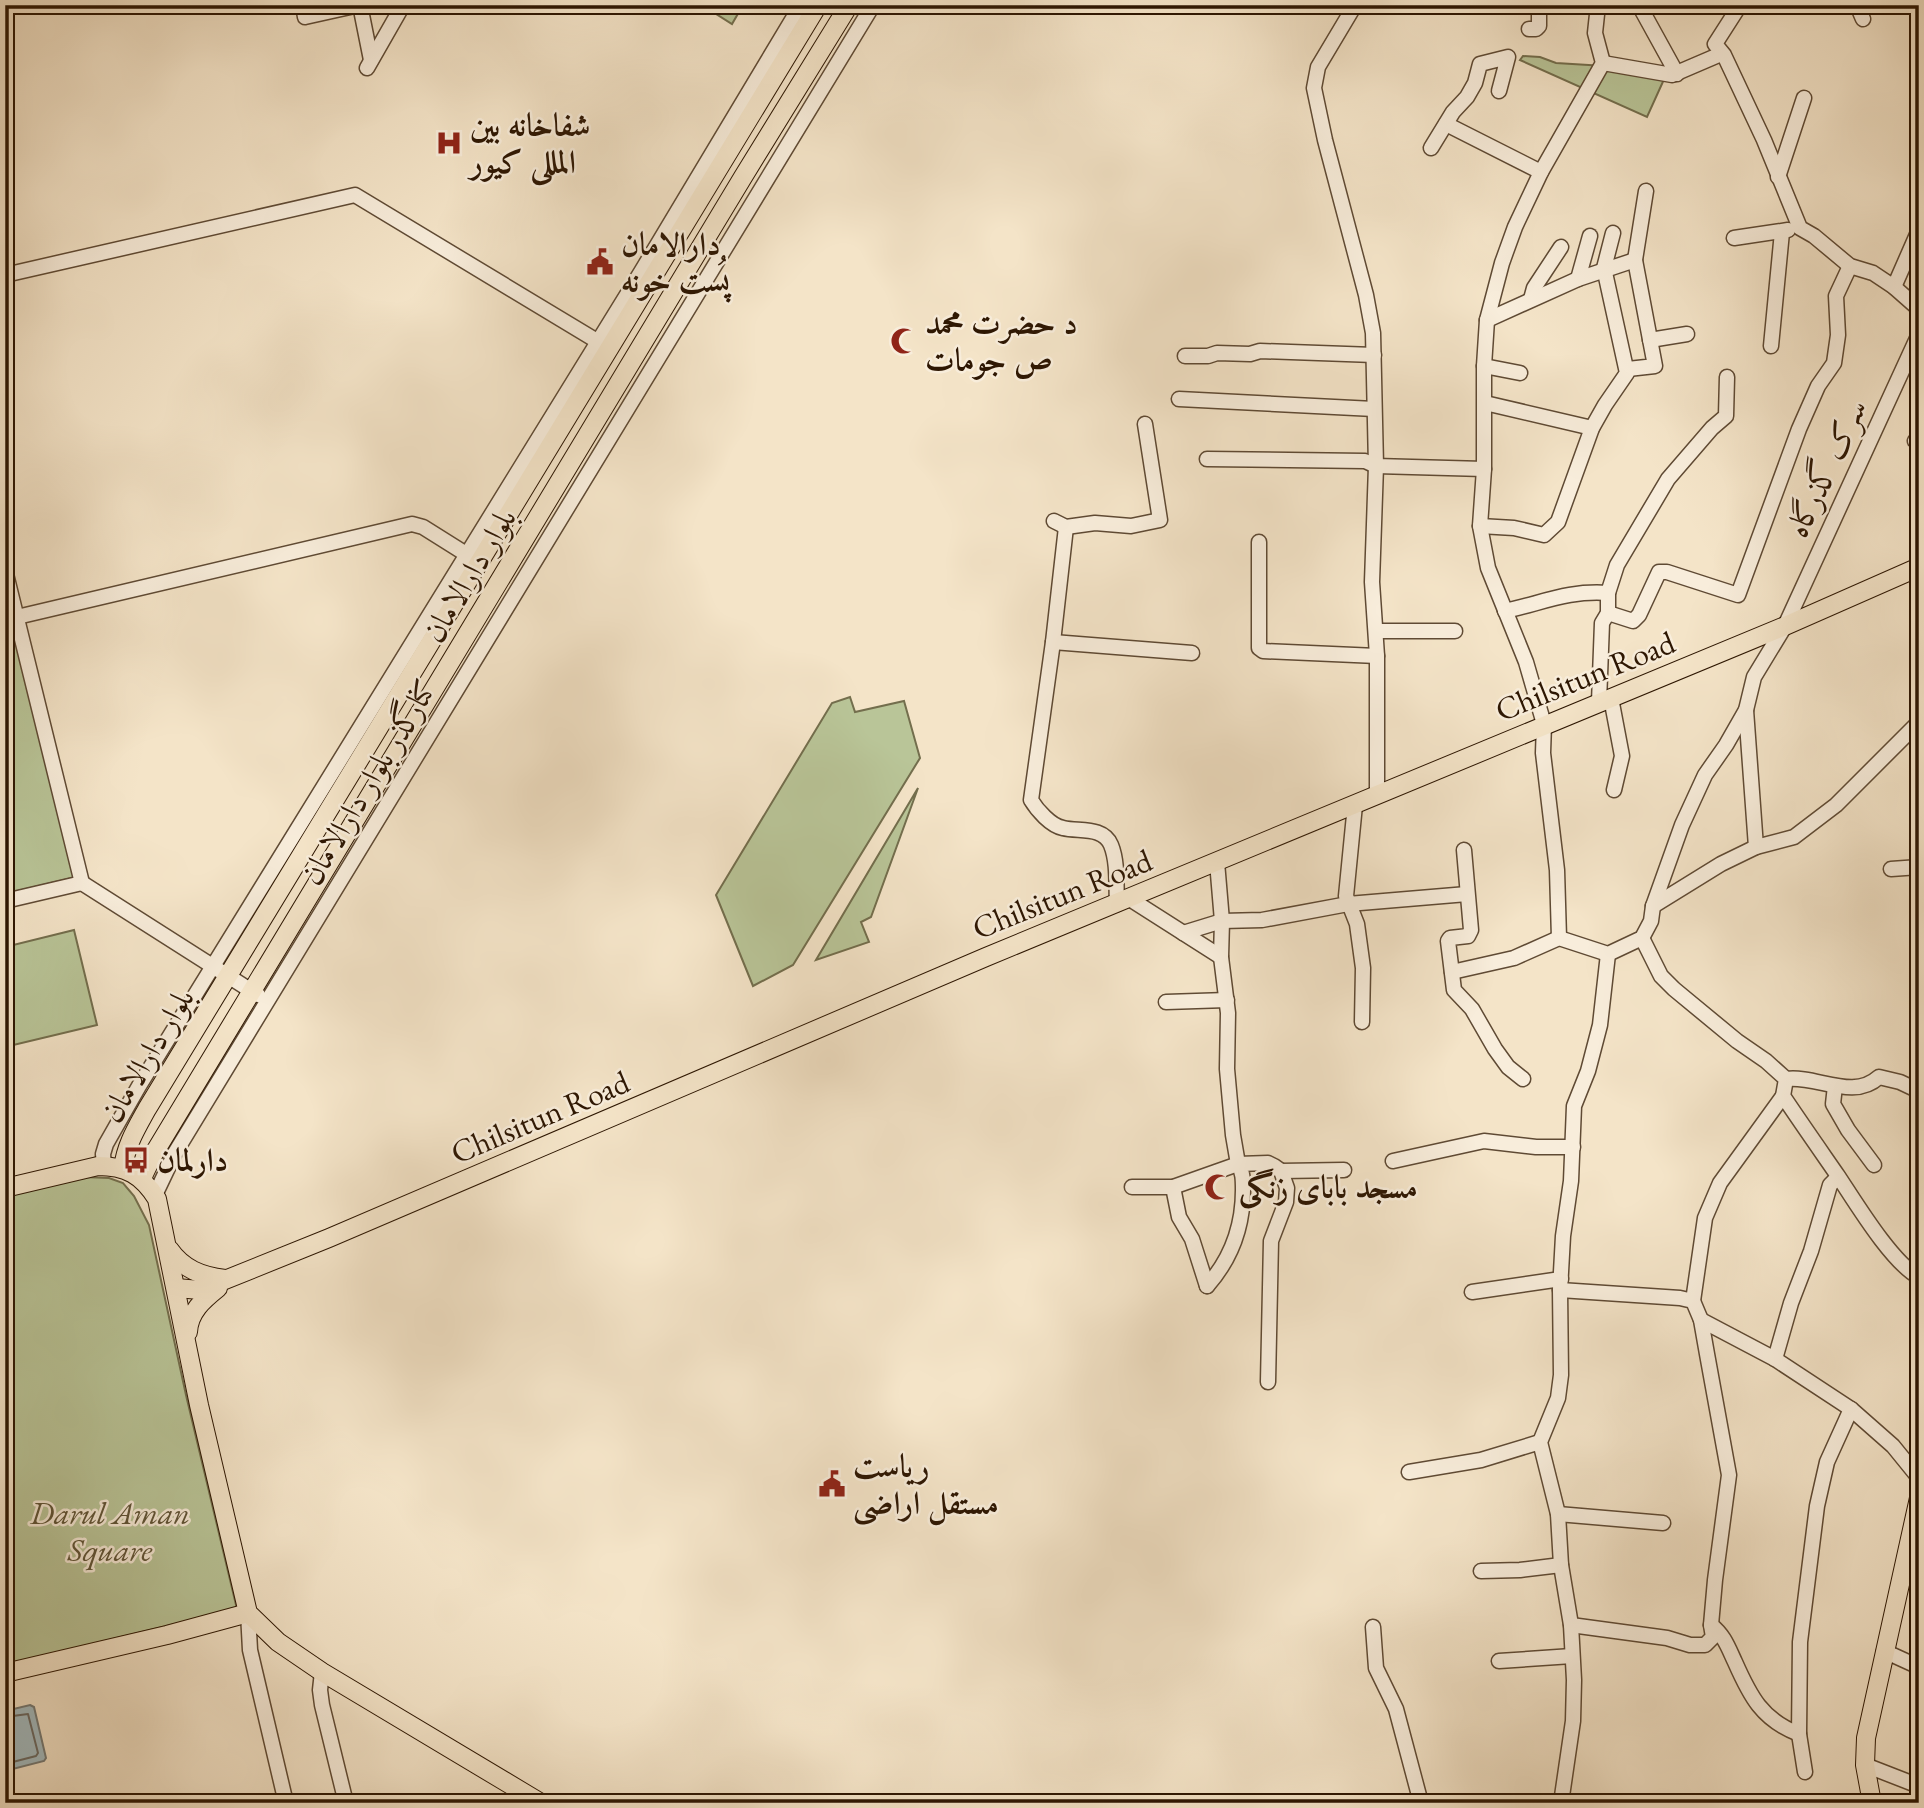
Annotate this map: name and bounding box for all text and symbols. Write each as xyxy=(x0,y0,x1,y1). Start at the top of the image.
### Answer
place label: شفاخانه بین المللی کیور xyxy=(467,104,591,187)
hospital icon: شفاخانه بین المللی کیور xyxy=(434,128,464,158)
place label: دارالامان پُست خونه xyxy=(621,223,732,303)
public building icon: دارالامان پُست خونه xyxy=(585,247,615,277)
place label: د حضرت محمد ص جومات xyxy=(925,302,1078,381)
mosque icon: د حضرت محمد ص جومات xyxy=(889,326,919,356)
street label: سرک گذرگاه xyxy=(1775,392,1876,544)
street label: بلوار دارالامان xyxy=(412,500,526,650)
street label: Chilsitun Road xyxy=(1489,621,1682,731)
street label: کنارگذر بلوار دارالامان xyxy=(289,671,446,893)
street label: Chilsitun Road xyxy=(966,839,1159,949)
street label: بلوار دارالامان xyxy=(90,980,204,1130)
street label: Chilsitun Road xyxy=(444,1060,636,1173)
place label: دارلمان xyxy=(157,1139,228,1181)
bus stop icon: دارلمان xyxy=(121,1145,151,1175)
place label: مسجد بابای زنگی xyxy=(1239,1166,1418,1209)
mosque icon: مسجد بابای زنگی xyxy=(1203,1172,1233,1202)
place label: ریاست مستقل اراضی xyxy=(853,1445,999,1526)
public building icon: ریاست مستقل اراضی xyxy=(817,1469,847,1499)
park label: Darul Aman Square xyxy=(29,1492,190,1571)

